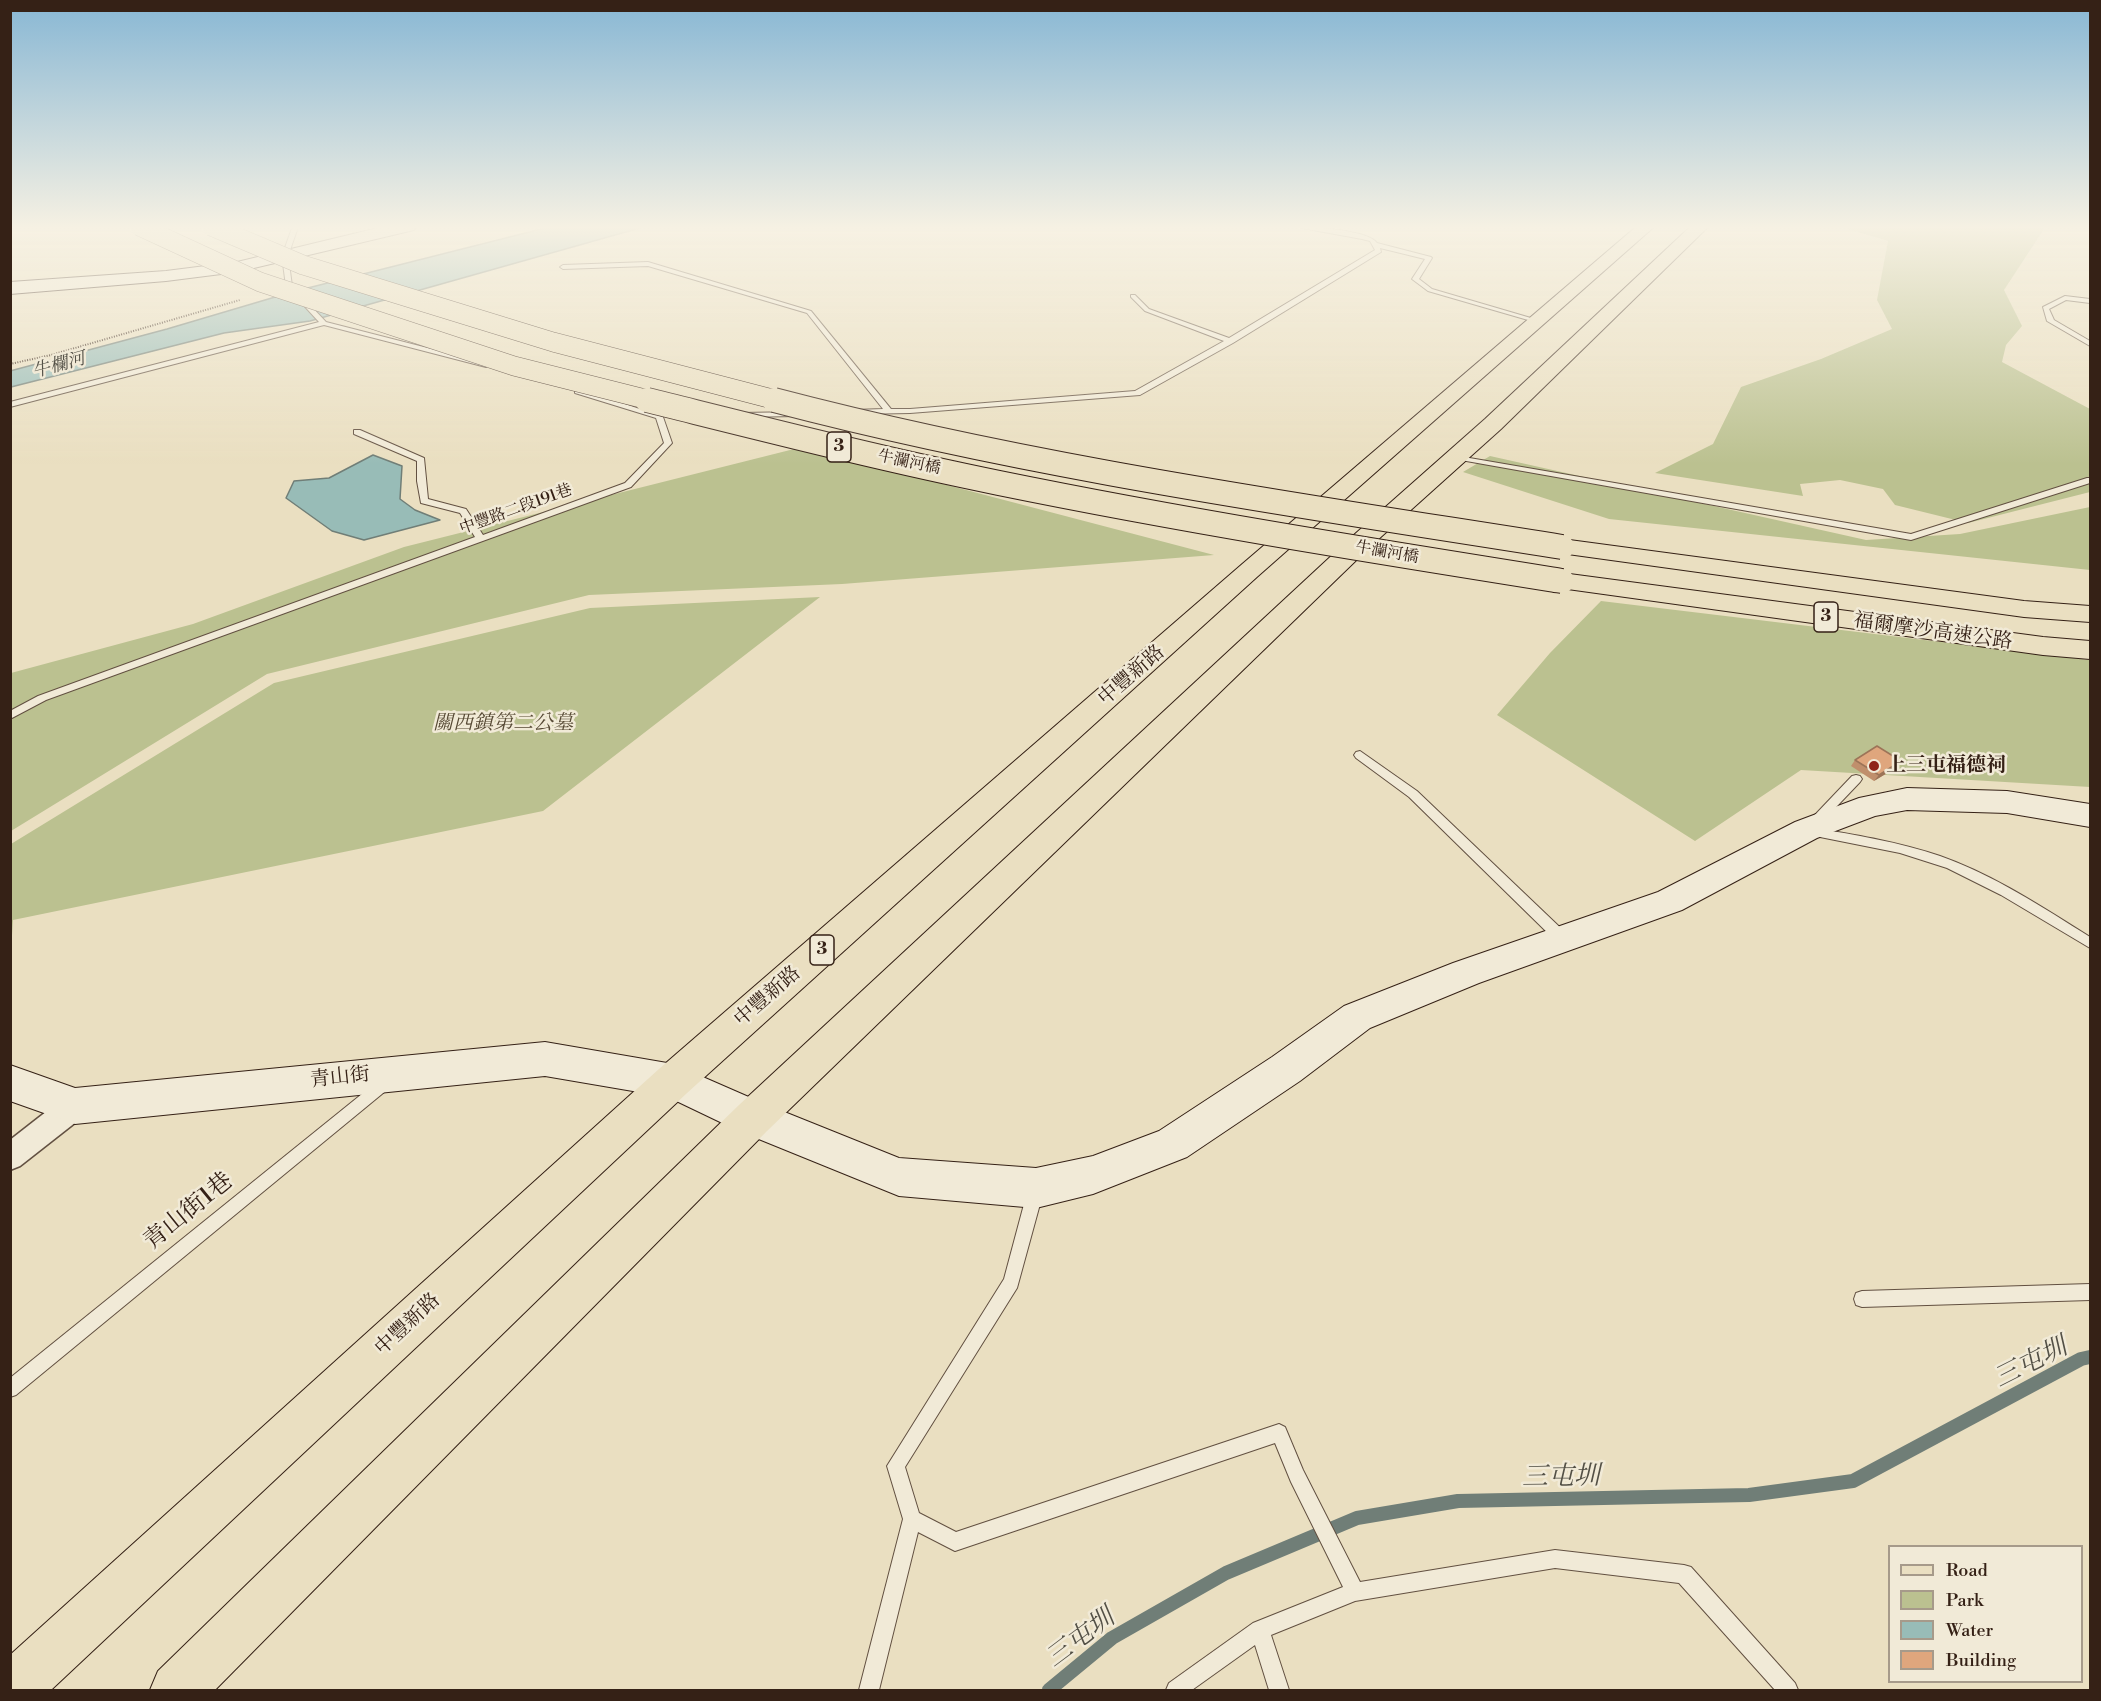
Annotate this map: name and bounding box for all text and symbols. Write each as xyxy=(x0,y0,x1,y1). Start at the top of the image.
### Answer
water label: 牛欄河 xyxy=(30,349,88,383)
road number: 3 xyxy=(827,432,851,462)
street label: 牛瀾河橋 xyxy=(876,447,942,479)
street label: 中豐路二段191巷 xyxy=(457,481,575,539)
street label: 牛瀾河橋 xyxy=(1354,538,1420,568)
road number: 3 xyxy=(1814,602,1838,632)
street label: 福爾摩沙高速公路 xyxy=(1852,609,2014,655)
street label: 中豐新路 xyxy=(1094,641,1170,711)
park label: 關西鎮第二公墓 xyxy=(433,712,573,736)
place label: 上三屯福德祠 xyxy=(1886,754,2006,778)
marker: 上三屯福德祠 xyxy=(1867,759,1881,773)
road number: 3 xyxy=(810,935,834,965)
street label: 中豐新路 xyxy=(730,962,806,1032)
street label: 青山街 xyxy=(309,1063,371,1093)
street label: 青山街1巷 xyxy=(139,1167,239,1257)
street label: 中豐新路 xyxy=(371,1289,445,1361)
water label: 三屯圳 xyxy=(1989,1332,2073,1396)
water label: 三屯圳 xyxy=(1522,1462,1600,1494)
legend xyxy=(1888,1545,2083,1683)
text: Road xyxy=(1946,1559,1988,1582)
text: Park xyxy=(1946,1589,1983,1612)
water label: 三屯圳 xyxy=(1040,1603,1122,1675)
text: Water xyxy=(1946,1619,1993,1642)
text: Building xyxy=(1946,1649,2016,1672)

